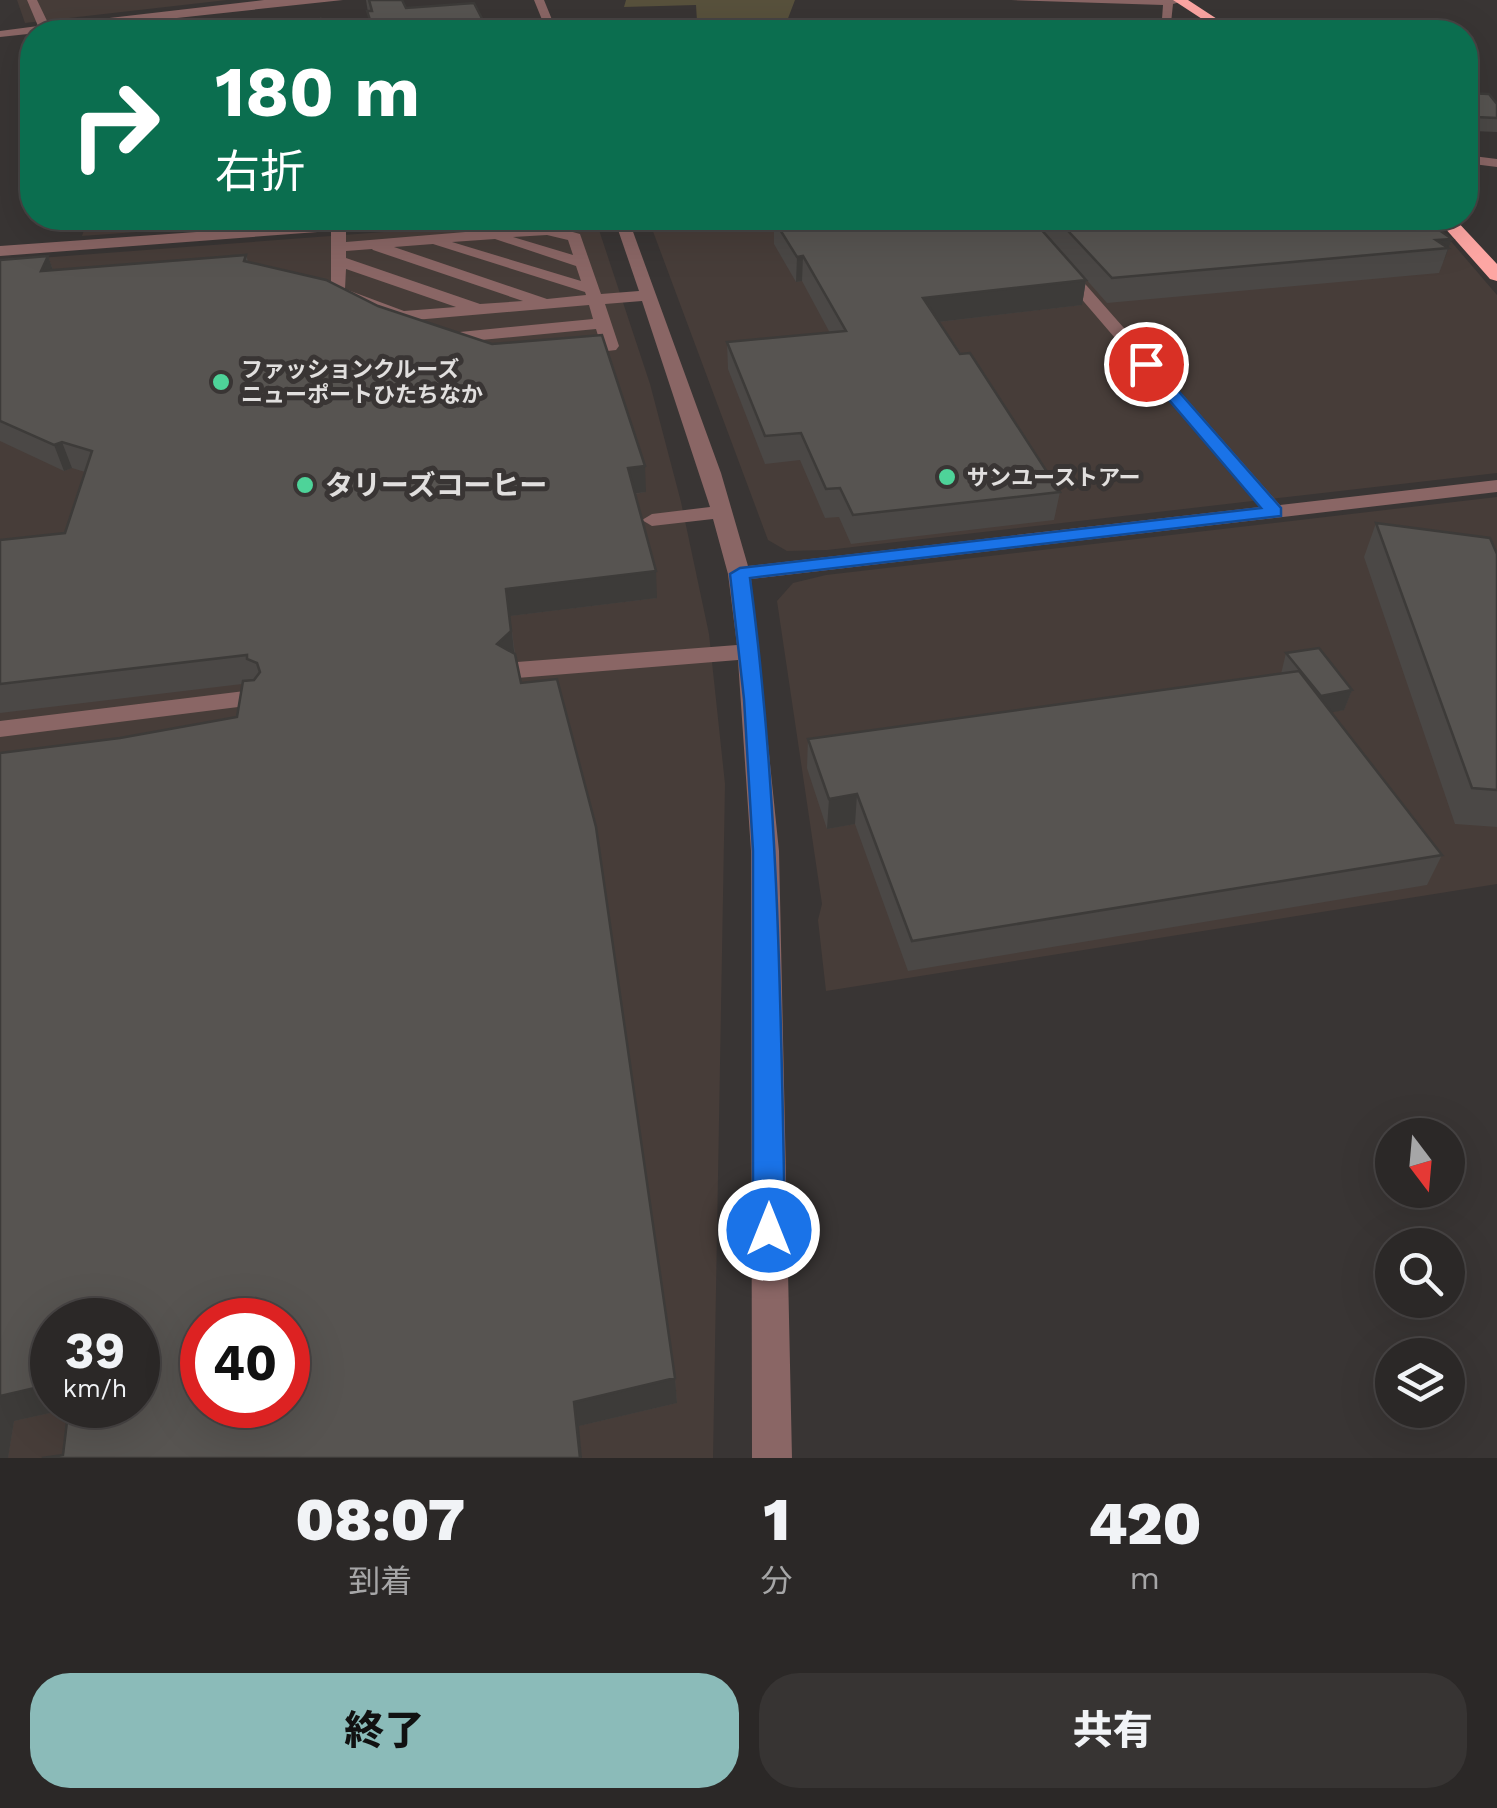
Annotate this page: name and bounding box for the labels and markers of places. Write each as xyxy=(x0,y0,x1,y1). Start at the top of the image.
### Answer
pin xyxy=(1104,322,1189,407)
place label: ファッションクルーズ ニューポートひたちなか xyxy=(241,357,483,407)
marker: ファッションクルーズ ニューポートひたちなか xyxy=(210,371,232,393)
place label: サンユーストアー xyxy=(967,465,1141,490)
marker: サンユーストアー xyxy=(936,466,958,488)
place label: タリーズコーヒー xyxy=(325,469,548,502)
marker: タリーズコーヒー xyxy=(294,474,316,496)

